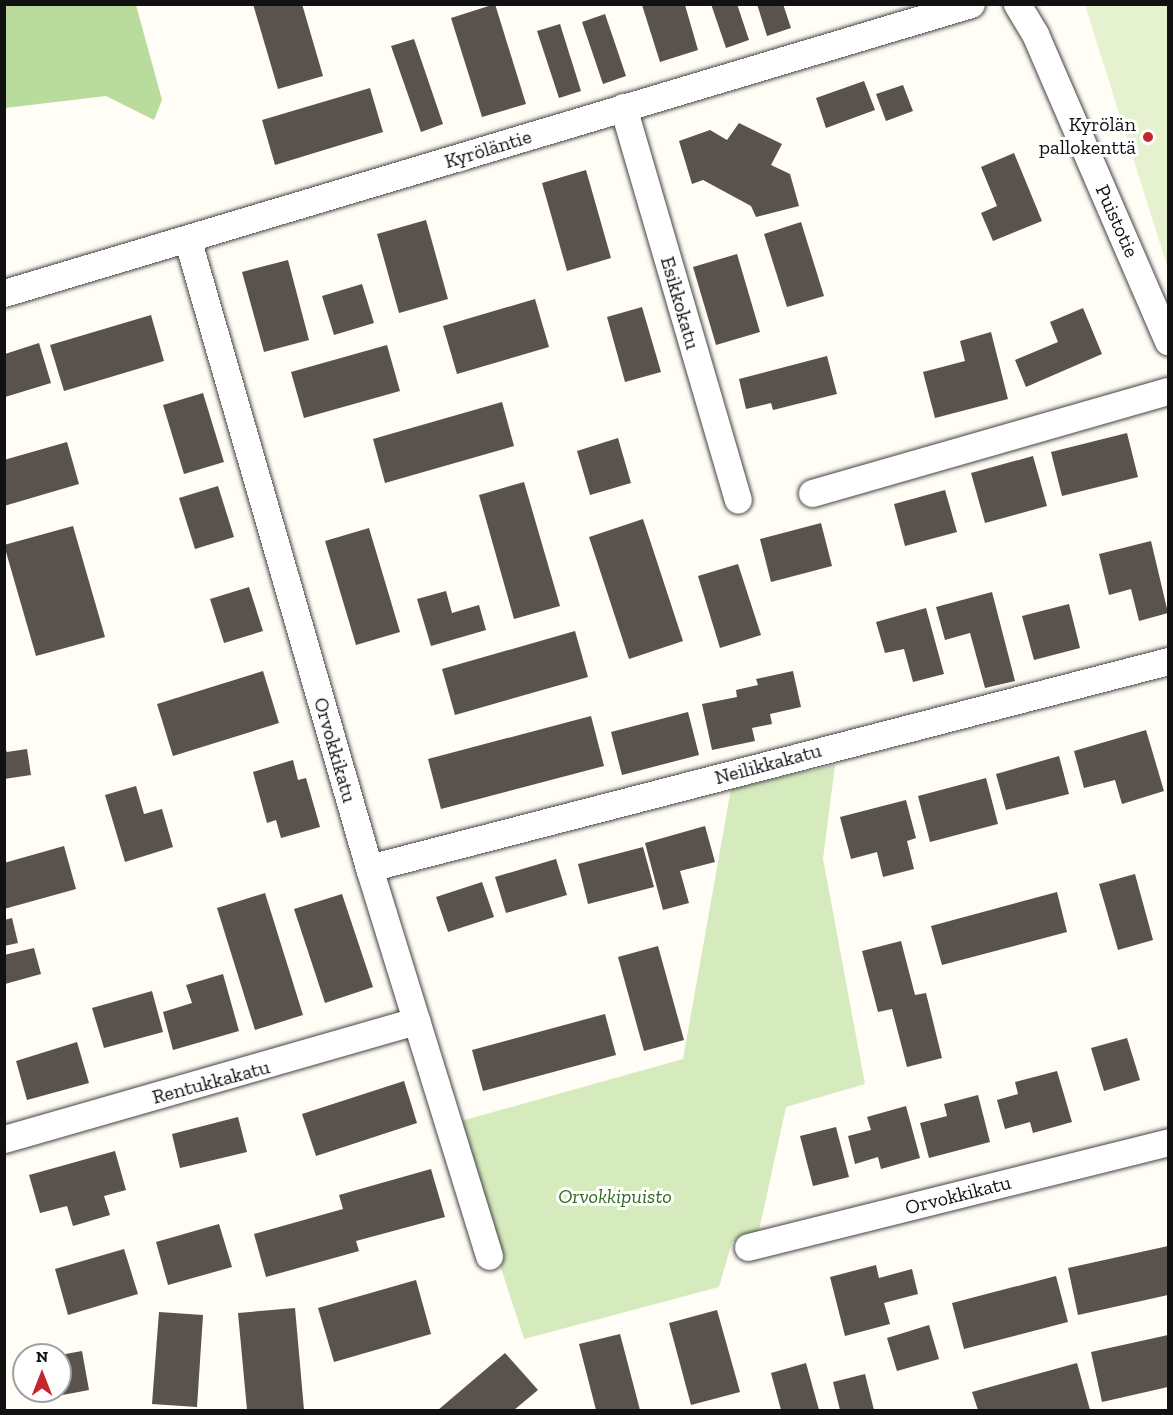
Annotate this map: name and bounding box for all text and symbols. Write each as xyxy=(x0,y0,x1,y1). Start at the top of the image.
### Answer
place label: Kyrölän pallokenttä xyxy=(1039,113,1136,160)
street label: Kyröläntie xyxy=(442,124,534,174)
marker: Kyrölän pallokenttä xyxy=(1141,130,1155,144)
street label: Puistotie xyxy=(1090,181,1144,261)
street label: Esikkokatu xyxy=(655,254,705,352)
street label: Orvokkikatu xyxy=(309,695,361,805)
street label: Neilikkakatu xyxy=(712,738,824,790)
street label: Rentukkakatu xyxy=(150,1055,272,1109)
street label: Orvokkikatu xyxy=(903,1170,1013,1220)
park label: Orvokkipuisto xyxy=(558,1184,672,1208)
north arrow xyxy=(12,1343,72,1403)
text: N xyxy=(36,1347,48,1366)

